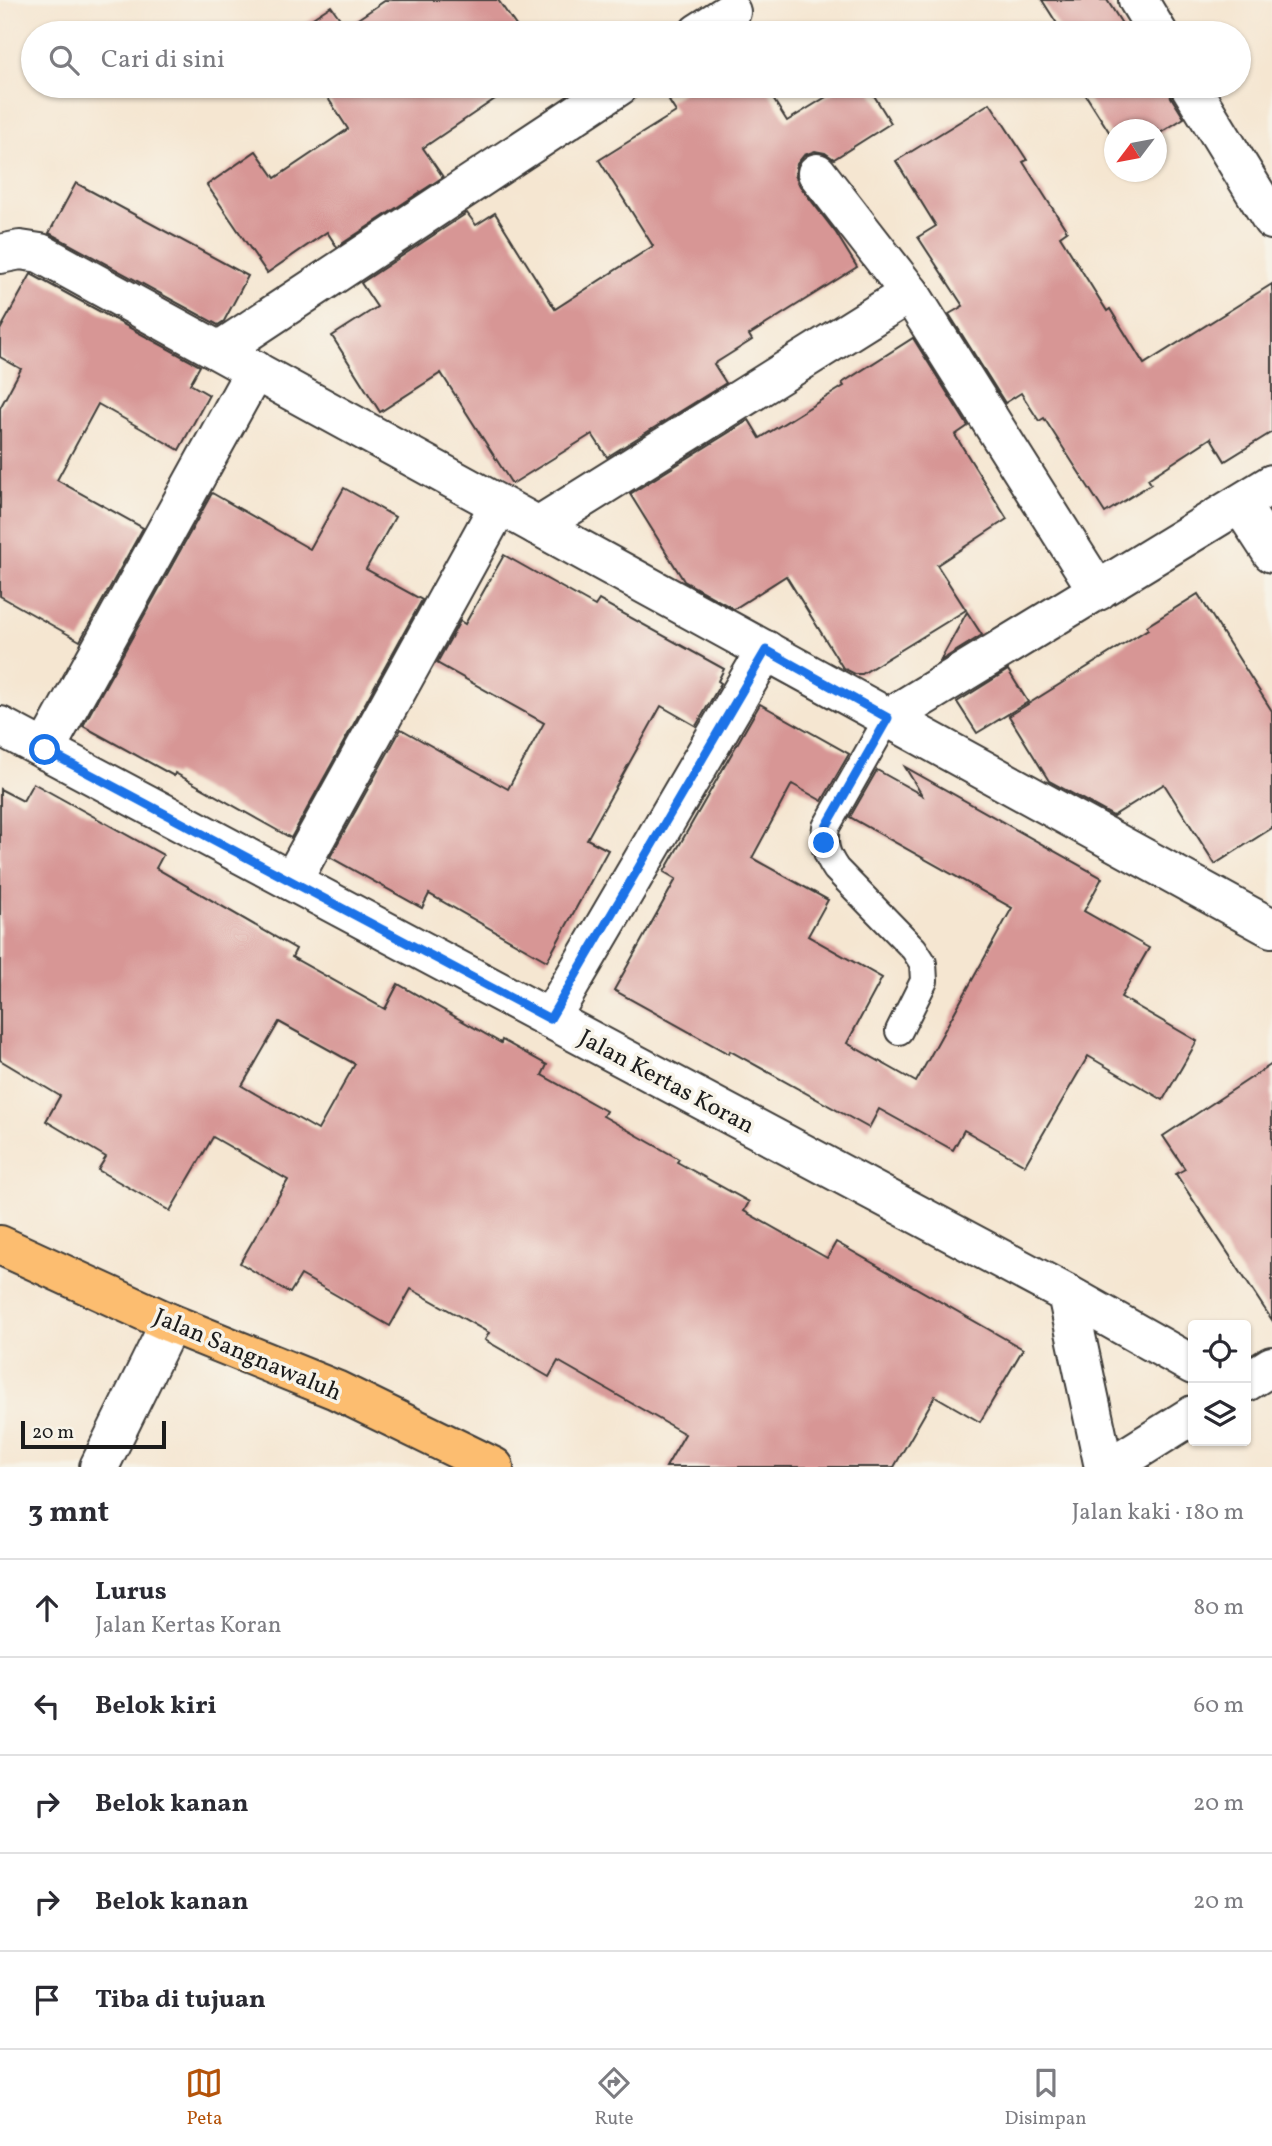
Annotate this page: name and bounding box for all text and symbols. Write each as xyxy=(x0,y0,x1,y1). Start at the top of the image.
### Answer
search box xyxy=(21,21,1251,98)
icon: search xyxy=(45,41,83,79)
text: Cari di sini xyxy=(101,42,225,78)
north arrow xyxy=(1104,119,1167,182)
route start xyxy=(29,734,60,765)
route end xyxy=(808,827,839,858)
street label: Jalan Kertas Koran xyxy=(572,1022,760,1143)
street label: Jalan Sangnawaluh xyxy=(148,1301,346,1411)
map controls xyxy=(1188,1320,1251,1446)
button: locate xyxy=(1188,1320,1251,1383)
button: layers xyxy=(1188,1383,1251,1446)
scale bar xyxy=(21,1418,166,1450)
text: 20 m xyxy=(32,1420,74,1446)
text: 3 mnt xyxy=(28,1492,109,1534)
text: Jalan kaki · 180 m xyxy=(1072,1497,1244,1529)
text: Lurus xyxy=(95,1574,167,1610)
icon: ahead xyxy=(28,1589,66,1627)
text: 80 m xyxy=(1194,1592,1244,1624)
text: Jalan Kertas Koran xyxy=(95,1610,282,1642)
icon: left xyxy=(28,1687,66,1725)
text: Belok kiri xyxy=(95,1688,217,1724)
text: 60 m xyxy=(1194,1690,1244,1722)
icon: right xyxy=(28,1785,66,1823)
text: Belok kanan xyxy=(95,1786,249,1822)
text: 20 m xyxy=(1193,1788,1244,1820)
icon: right xyxy=(28,1883,66,1921)
text: Belok kanan xyxy=(95,1884,249,1920)
text: 20 m xyxy=(1193,1886,1244,1918)
icon: arrive xyxy=(28,1981,66,2019)
text: Tiba di tujuan xyxy=(95,1982,266,2018)
tab: Peta xyxy=(185,2064,223,2132)
tab: Rute xyxy=(594,2064,634,2132)
tab: Disimpan xyxy=(1005,2064,1087,2132)

